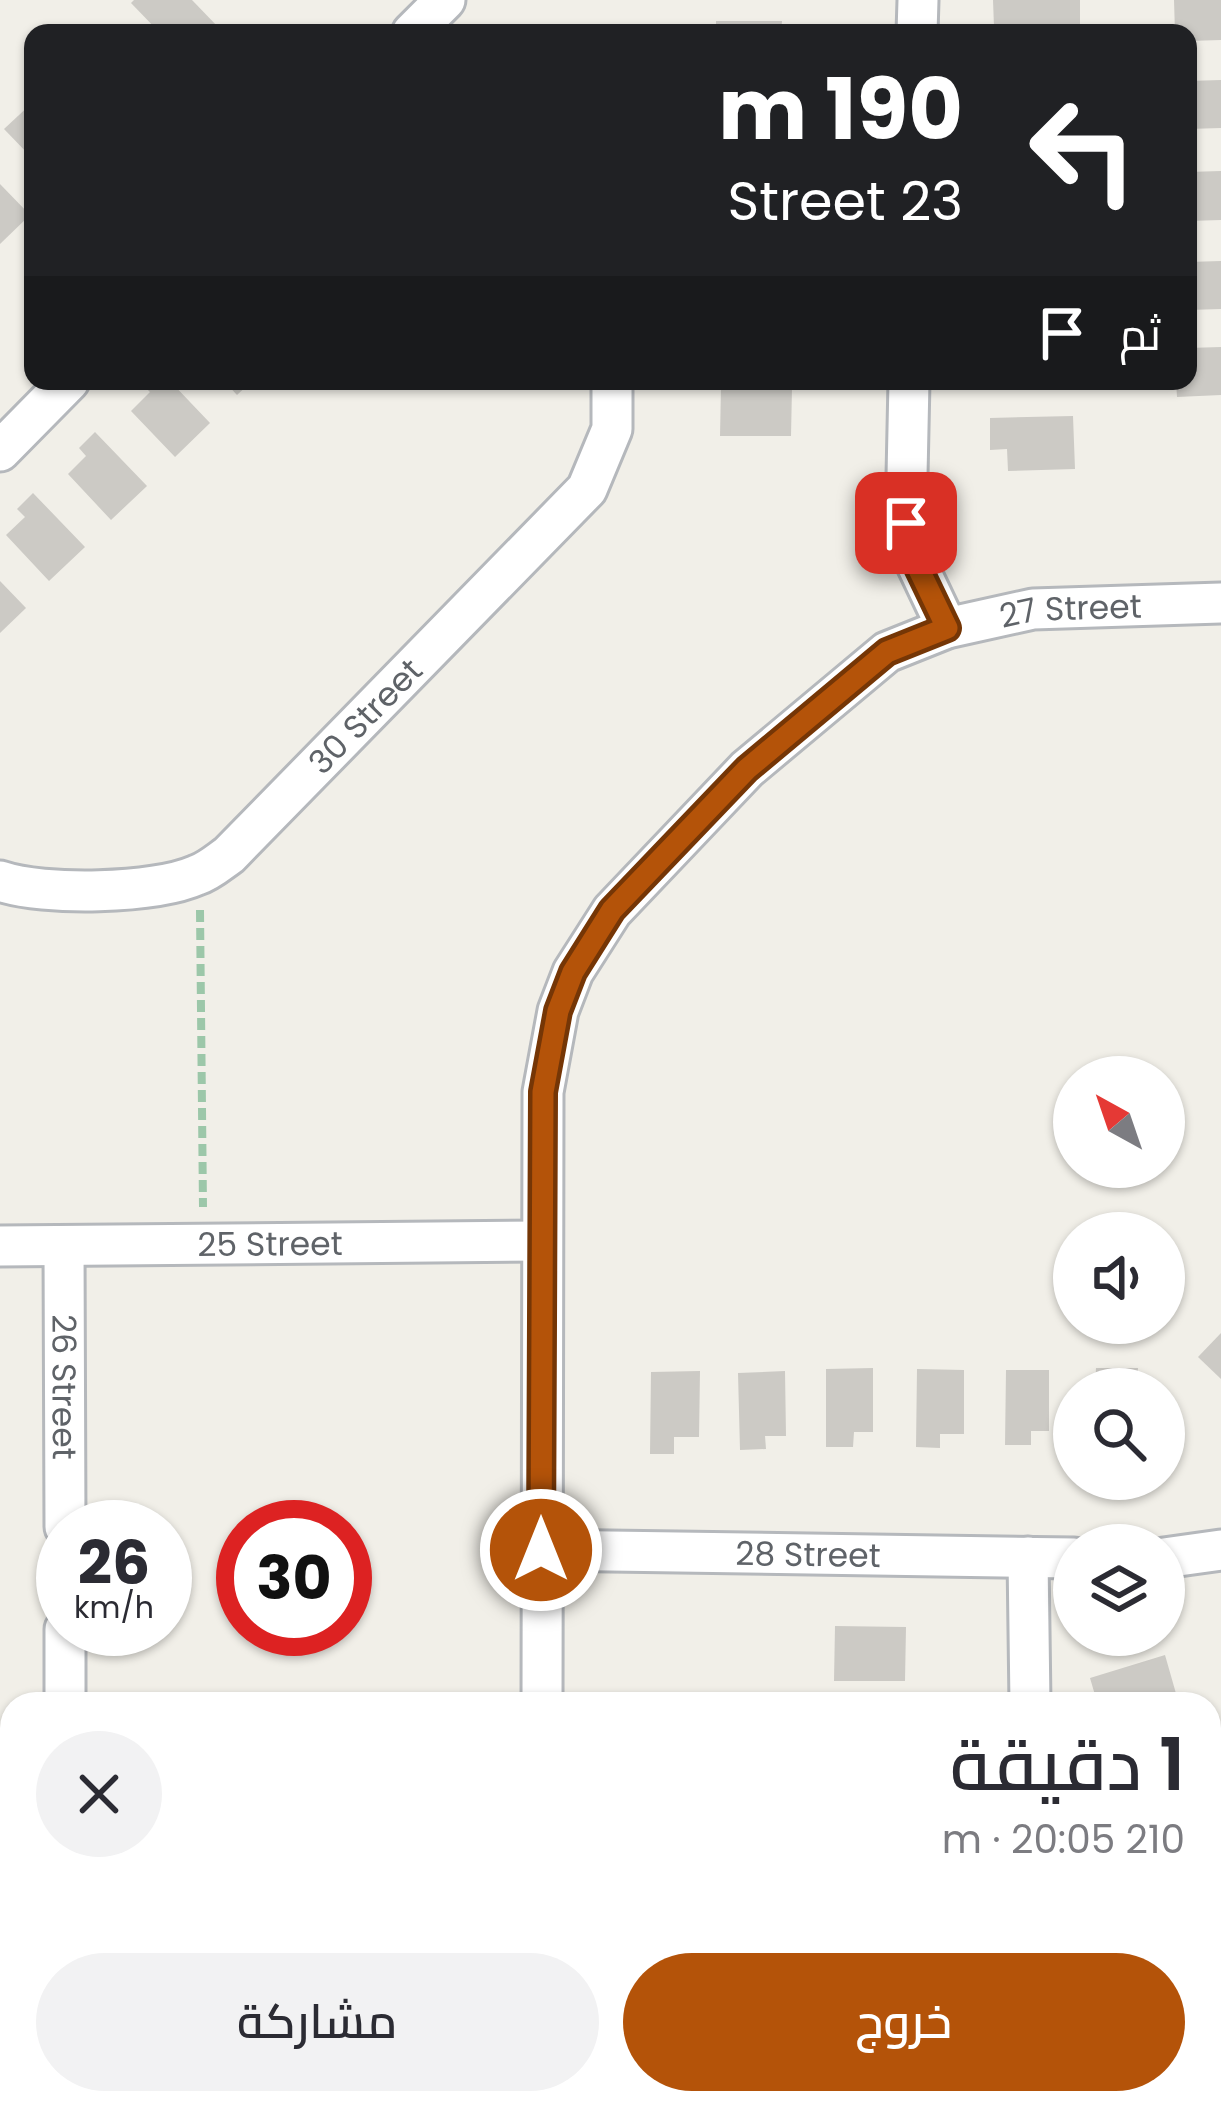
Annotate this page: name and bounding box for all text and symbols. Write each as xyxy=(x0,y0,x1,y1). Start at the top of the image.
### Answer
text: 190 m xyxy=(718,51,963,168)
icon: left xyxy=(1005,72,1161,228)
text: 23 Street xyxy=(728,163,963,239)
icon: arrive xyxy=(1029,300,1095,366)
text: ثم xyxy=(1119,303,1161,366)
pin xyxy=(855,472,957,574)
icon: arrive xyxy=(873,490,939,556)
street label: 27 Street xyxy=(995,583,1142,640)
street label: 30 Street xyxy=(298,648,433,785)
north arrow xyxy=(1053,1056,1185,1188)
map controls xyxy=(1053,1056,1185,1656)
button: sound xyxy=(1053,1212,1185,1344)
street label: 25 Street xyxy=(197,1220,343,1268)
street label: 26 Street xyxy=(40,1314,88,1460)
button: search xyxy=(1053,1368,1185,1500)
position arrow xyxy=(478,1487,604,1613)
speed limit sign: 30 xyxy=(216,1500,372,1656)
text: 26 xyxy=(78,1521,150,1605)
button: layers xyxy=(1053,1524,1185,1656)
street label: 28 Street xyxy=(735,1530,881,1579)
text: km/h xyxy=(74,1586,154,1629)
text: 1 دقيقة xyxy=(950,1714,1185,1815)
button: close xyxy=(36,1731,162,1857)
text: 210 m · 20:05 xyxy=(942,1812,1185,1867)
button: مشاركة xyxy=(36,1953,599,2091)
button: خروج xyxy=(623,1953,1185,2091)

